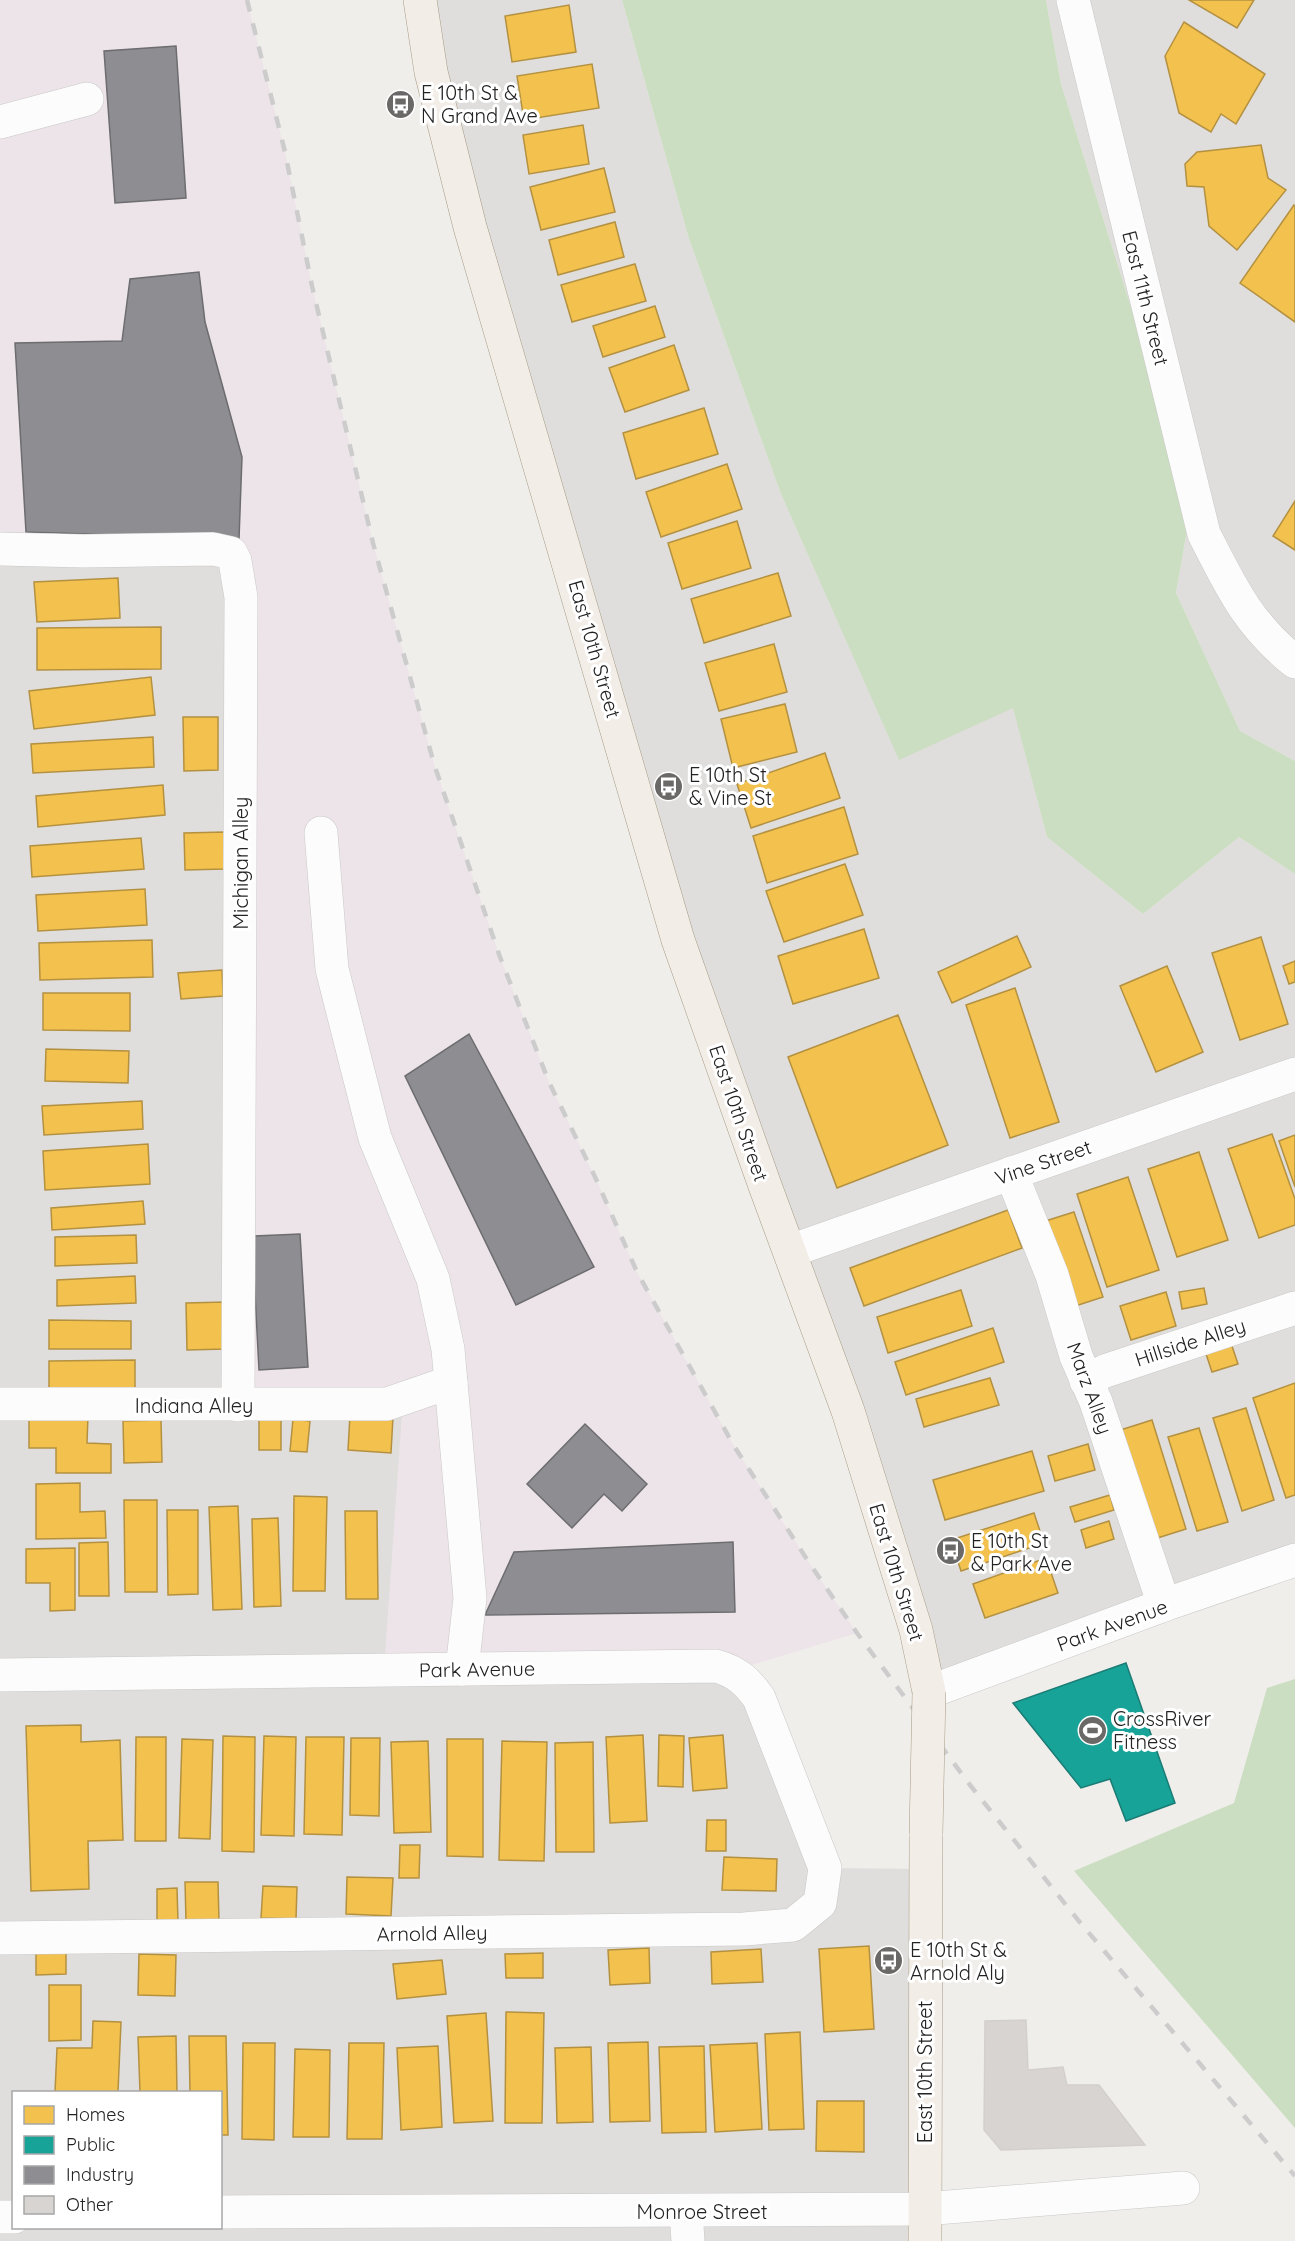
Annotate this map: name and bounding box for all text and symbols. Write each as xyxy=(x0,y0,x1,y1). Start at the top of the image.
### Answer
place label: E 10th St & N Grand Ave xyxy=(421,80,538,128)
bus stop icon: E 10th St & N Grand Ave xyxy=(384,88,416,120)
street label: East 11th Street xyxy=(1117,228,1175,368)
street label: East 10th Street xyxy=(563,577,627,721)
place label: E 10th St & Vine St xyxy=(689,762,772,810)
bus stop icon: E 10th St & Vine St xyxy=(652,770,684,802)
street label: Michigan Alley xyxy=(228,797,253,929)
street label: East 10th Street xyxy=(704,1041,774,1185)
street label: Vine Street xyxy=(991,1134,1095,1190)
street label: Hillside Alley xyxy=(1131,1312,1249,1372)
street label: Marz Alley xyxy=(1062,1339,1118,1437)
street label: Indiana Alley xyxy=(135,1393,253,1418)
street label: East 10th Street xyxy=(864,1500,930,1644)
place label: E 10th St & Park Ave xyxy=(971,1528,1072,1576)
bus stop icon: E 10th St & Park Ave xyxy=(934,1535,966,1567)
street label: Park Avenue xyxy=(1053,1593,1171,1657)
street label: Park Avenue xyxy=(419,1655,535,1683)
place label: CrossRiver Fitness xyxy=(1113,1706,1212,1754)
sports icon: CrossRiver Fitness xyxy=(1076,1714,1108,1746)
street label: Arnold Alley xyxy=(376,1920,488,1946)
place label: E 10th St & Arnold Aly xyxy=(910,1937,1007,1985)
bus stop icon: E 10th St & Arnold Aly xyxy=(873,1945,905,1977)
street label: East 10th Street xyxy=(912,2000,937,2143)
legend xyxy=(12,2091,222,2229)
text: Homes xyxy=(66,2103,125,2126)
text: Public xyxy=(66,2133,115,2156)
text: Industry xyxy=(66,2163,134,2186)
text: Other xyxy=(66,2193,113,2216)
street label: Monroe Street xyxy=(637,2199,768,2224)

